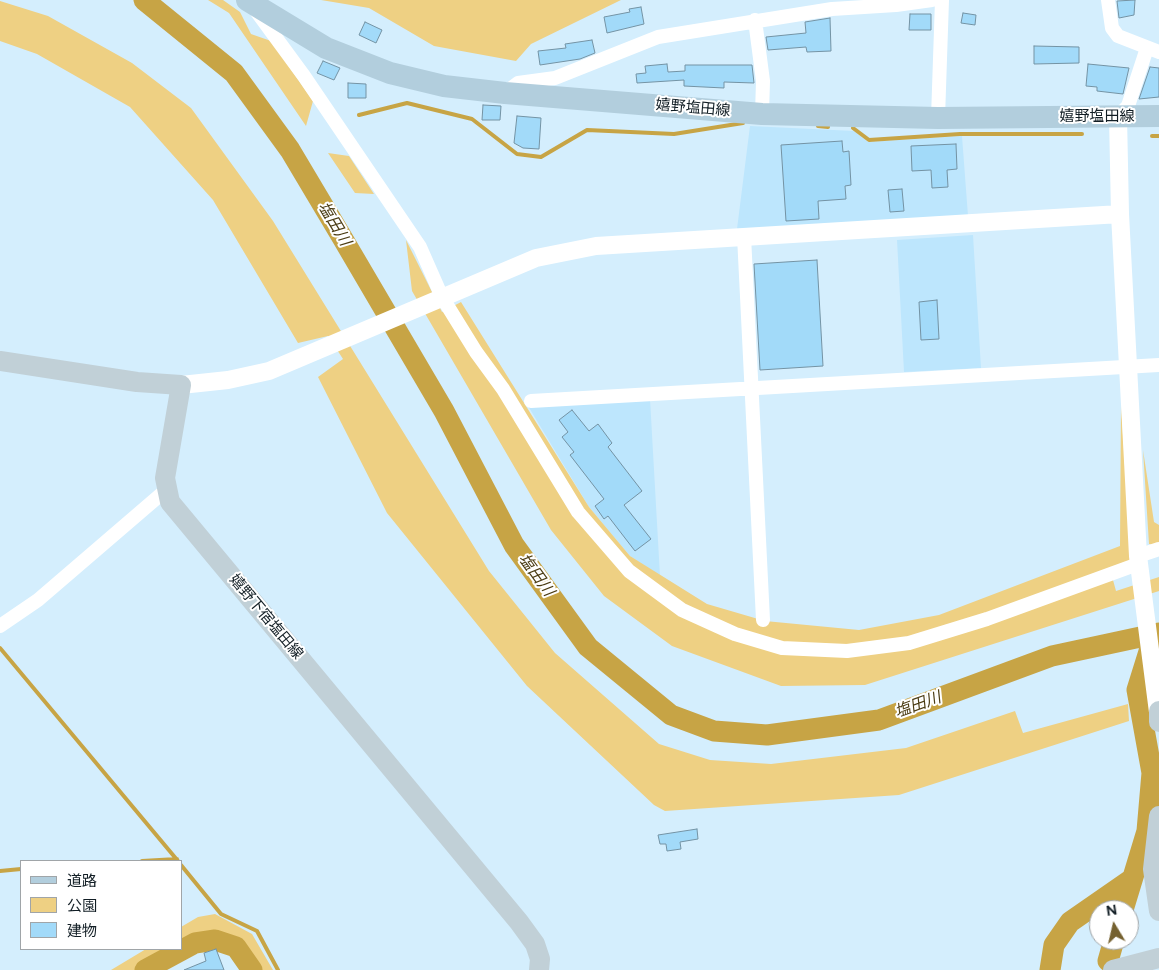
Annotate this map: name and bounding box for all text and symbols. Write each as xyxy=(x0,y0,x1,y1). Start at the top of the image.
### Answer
street label: 嬉野塩田線 xyxy=(655,96,731,120)
street label: 嬉野塩田線 xyxy=(1060,108,1134,126)
water label: 塩田川 xyxy=(313,198,355,250)
water label: 塩田川 xyxy=(514,550,558,600)
street label: 嬉野下宿塩田線 xyxy=(225,571,307,663)
water label: 塩田川 xyxy=(892,688,944,722)
legend xyxy=(20,860,182,950)
text: 道路 xyxy=(67,872,97,890)
text: 公園 xyxy=(67,897,97,915)
north arrow xyxy=(1089,900,1139,950)
text: N xyxy=(1105,901,1118,920)
text: 建物 xyxy=(67,922,97,940)

